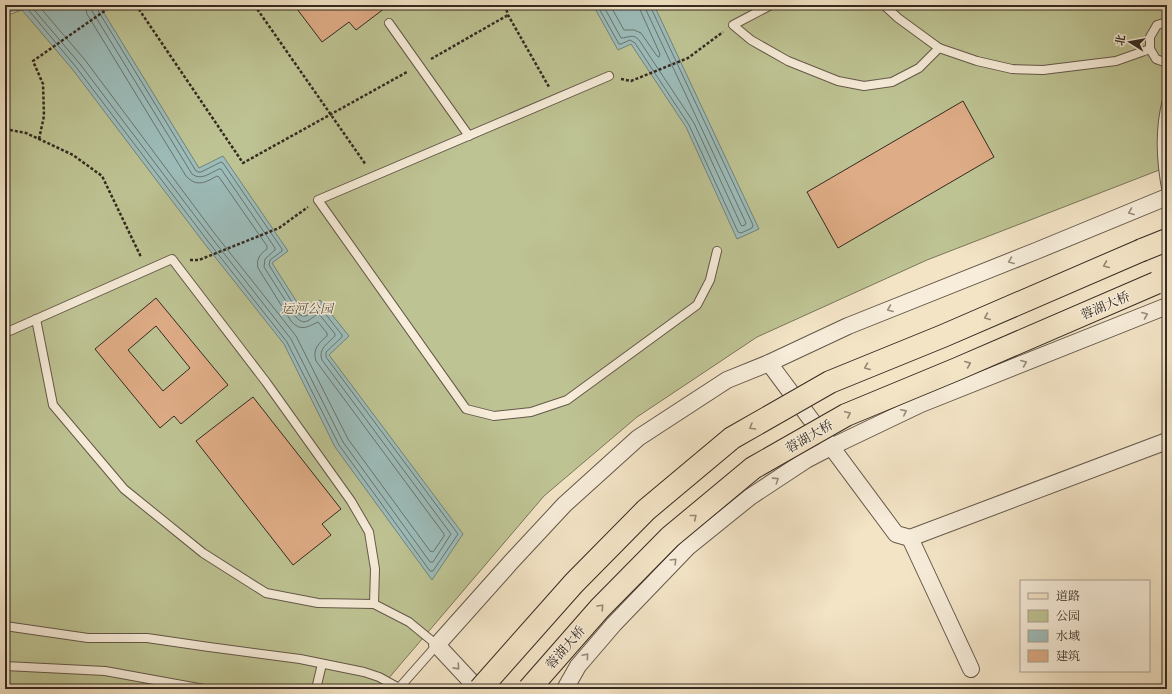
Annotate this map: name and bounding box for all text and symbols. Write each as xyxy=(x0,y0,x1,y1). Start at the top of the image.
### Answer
north arrow xyxy=(1110,22,1150,62)
text: 北 xyxy=(1112,33,1128,47)
one-way arrow xyxy=(1127,207,1135,215)
one-way arrow xyxy=(1007,257,1014,265)
one-way arrow xyxy=(1103,261,1110,269)
street label: 蓉湖大桥 xyxy=(1078,287,1132,323)
park label: 运河公园 xyxy=(281,300,335,316)
one-way arrow xyxy=(886,305,893,313)
one-way arrow xyxy=(983,312,991,320)
one-way arrow xyxy=(1140,312,1148,320)
one-way arrow xyxy=(1021,360,1028,368)
one-way arrow xyxy=(965,361,972,369)
one-way arrow xyxy=(863,363,870,371)
one-way arrow xyxy=(900,409,907,417)
one-way arrow xyxy=(844,411,852,419)
street label: 蓉湖大桥 xyxy=(782,416,836,456)
one-way arrow xyxy=(749,423,756,430)
one-way arrow xyxy=(772,477,779,485)
one-way arrow xyxy=(689,514,697,521)
one-way arrow xyxy=(669,558,677,566)
legend xyxy=(1020,580,1150,672)
text: 道路 xyxy=(1056,588,1080,603)
one-way arrow xyxy=(596,604,604,612)
text: 公园 xyxy=(1056,608,1080,623)
street label: 蓉湖大桥 xyxy=(542,622,588,672)
text: 水域 xyxy=(1056,628,1080,643)
text: 建筑 xyxy=(1056,648,1080,663)
one-way arrow xyxy=(581,654,588,661)
one-way arrow xyxy=(453,662,460,670)

